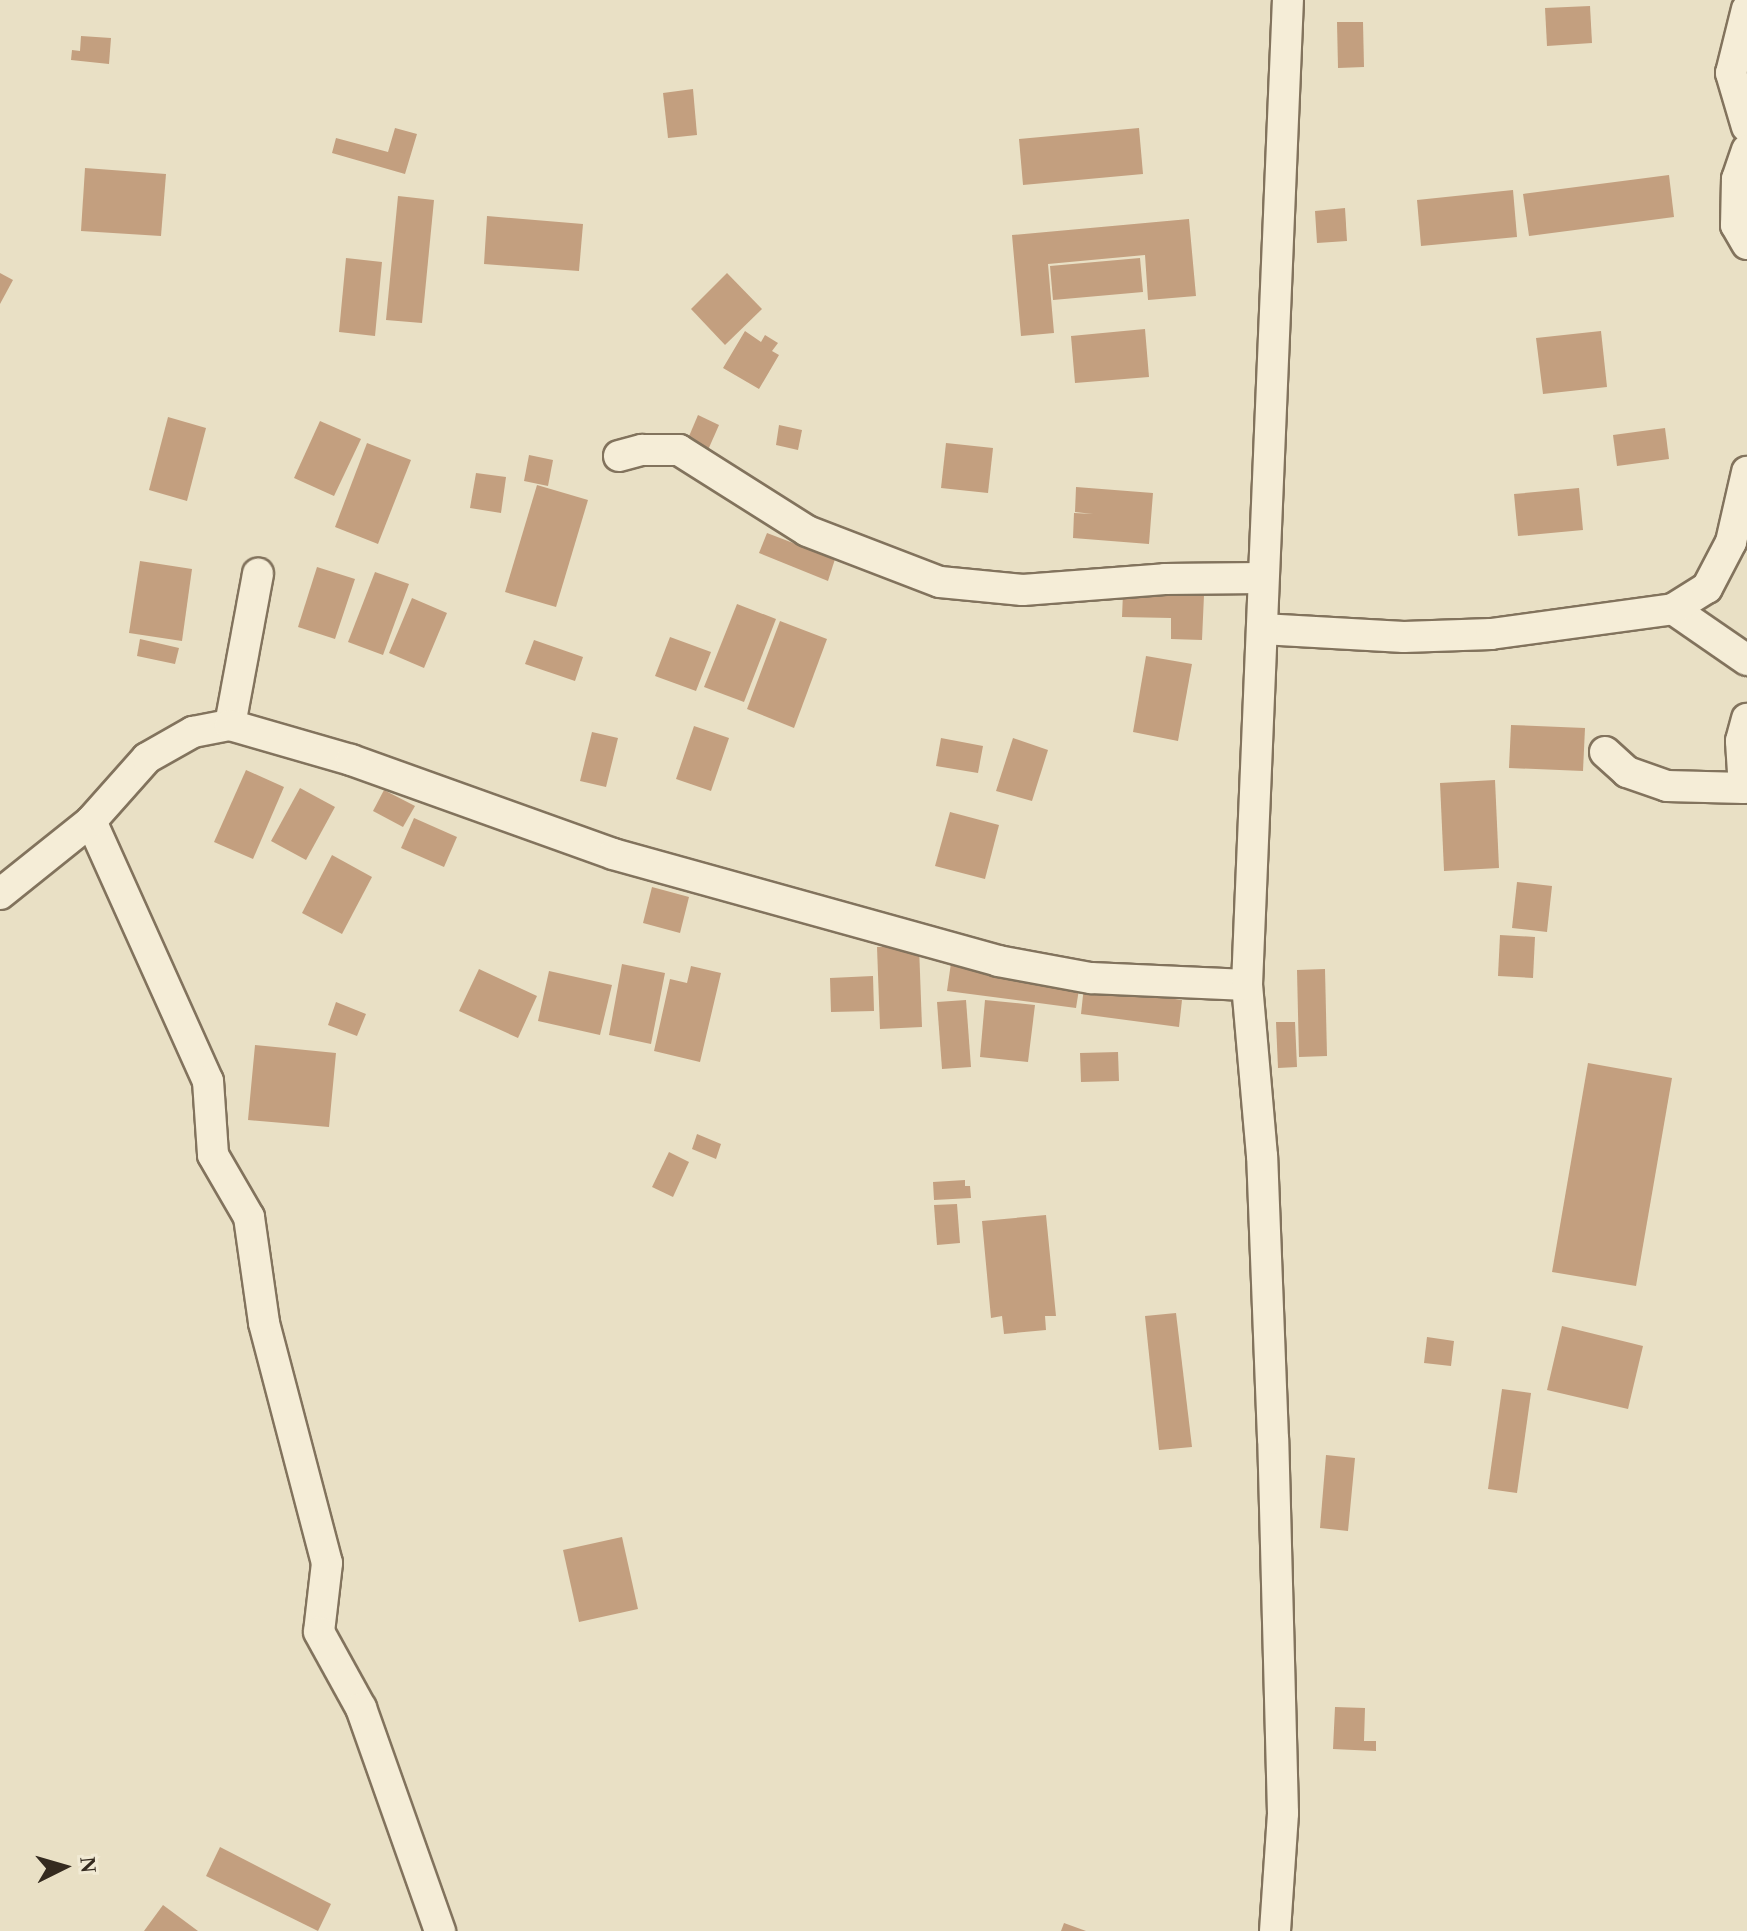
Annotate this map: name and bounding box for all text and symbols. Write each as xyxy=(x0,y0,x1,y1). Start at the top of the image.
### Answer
north arrow xyxy=(24,1827,104,1907)
text: N xyxy=(75,1856,102,1874)

